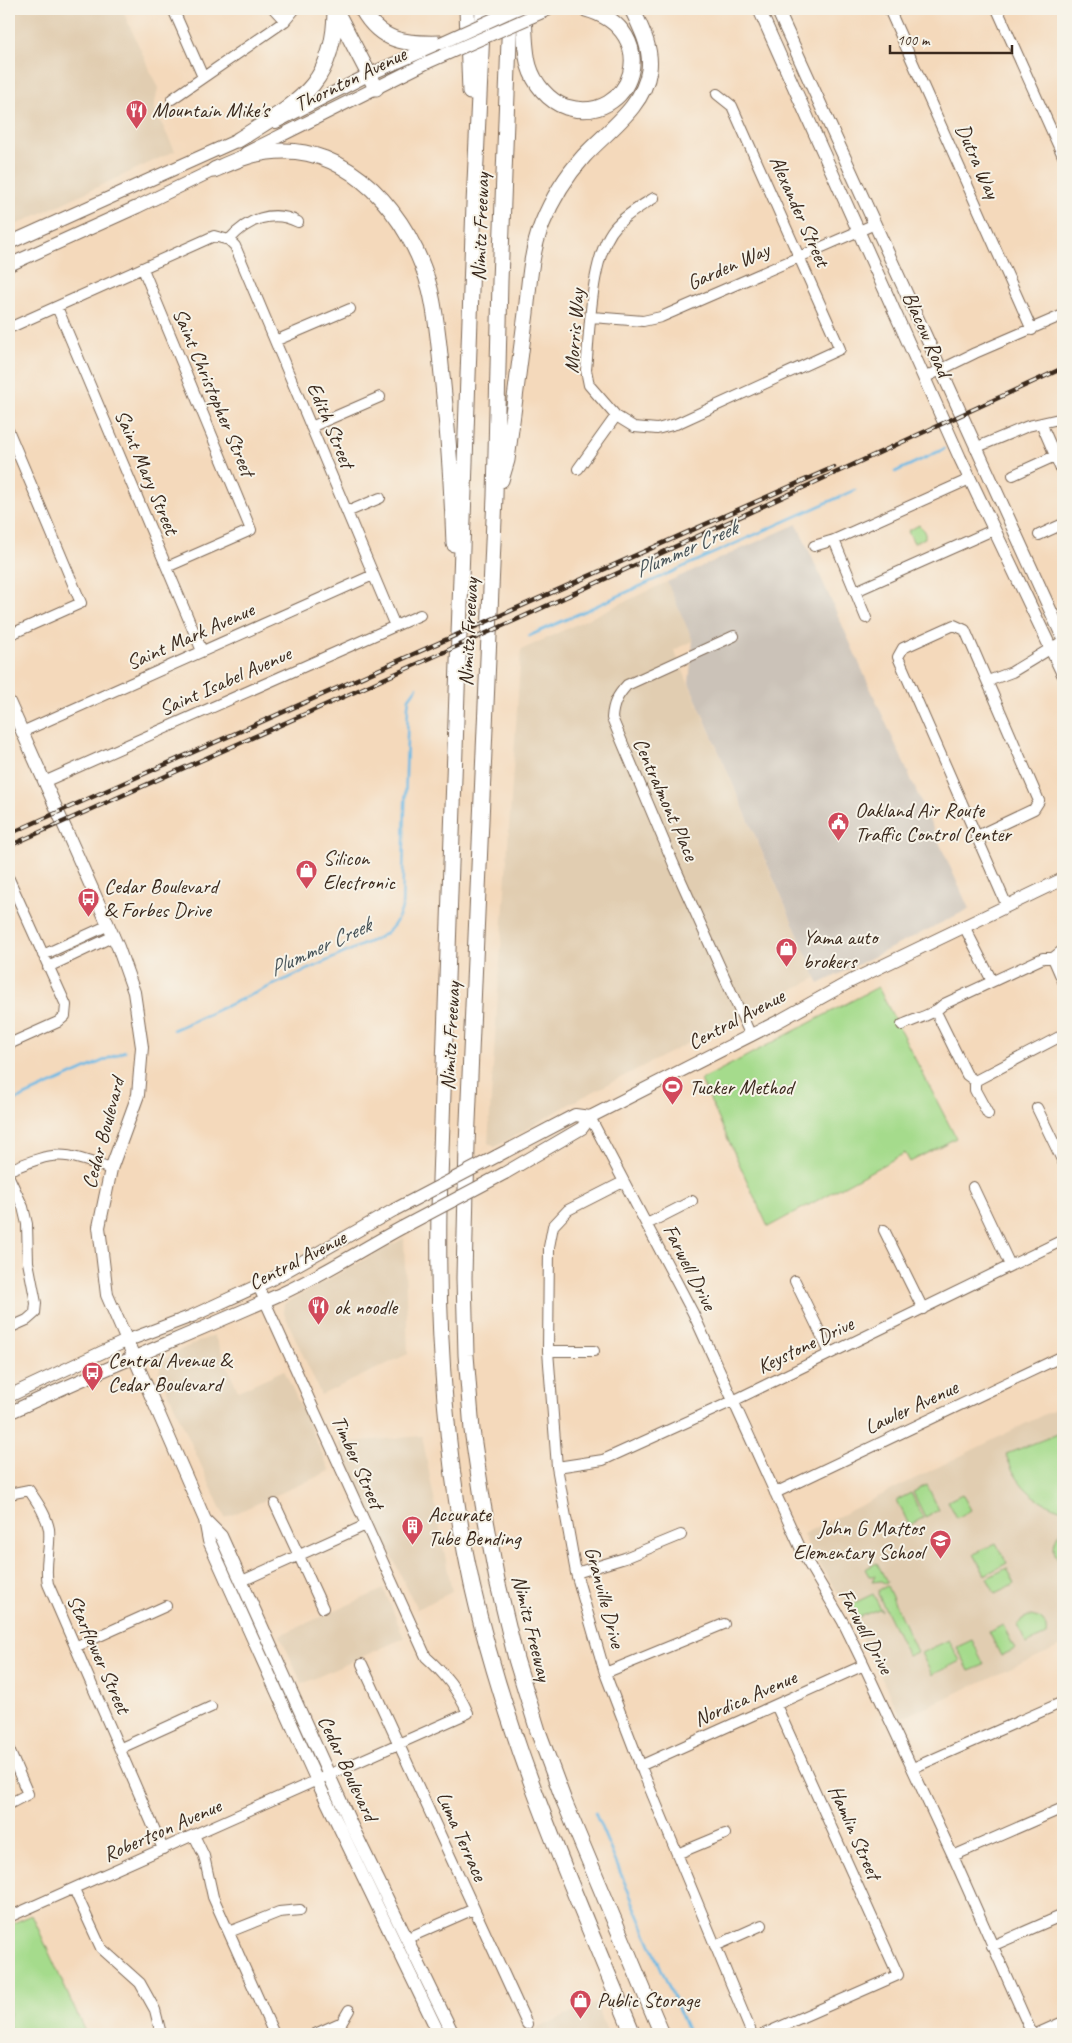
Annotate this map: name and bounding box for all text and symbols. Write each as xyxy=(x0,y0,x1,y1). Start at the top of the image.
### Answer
scale bar xyxy=(890,22,1012,54)
text: 100 m xyxy=(897,31,931,50)
street label: Thornton Avenue xyxy=(290,40,411,117)
place label: Mountain Mike's xyxy=(152,97,271,123)
restaurant icon: Mountain Mike's xyxy=(124,98,148,129)
street label: Dutra Way xyxy=(950,120,1007,204)
street label: Alexander Street xyxy=(764,151,837,273)
street label: Nimitz Freeway xyxy=(465,171,495,282)
street label: Garden Way xyxy=(683,236,775,296)
street label: Morris Way xyxy=(558,286,590,374)
street label: Blacow Road xyxy=(897,287,959,384)
street label: Saint Christopher Street xyxy=(167,304,262,483)
street label: Edith Street xyxy=(301,378,362,475)
street label: Saint Mary Street xyxy=(109,406,186,540)
water label: Plummer Creek xyxy=(630,512,745,584)
street label: Nimitz Freeway xyxy=(452,575,484,687)
street label: Saint Mark Avenue xyxy=(122,596,259,676)
street label: Saint Isabel Avenue xyxy=(155,639,297,722)
street label: Centralmont Place xyxy=(627,734,705,865)
place label: Oakland Air Route Traffic Control Center xyxy=(855,797,1012,847)
public building icon: Oakland Air Route Traffic Control Center xyxy=(827,810,851,841)
place label: Silicon Electronic xyxy=(323,845,396,895)
shop icon: Silicon Electronic xyxy=(295,858,319,889)
place label: Cedar Boulevard & Forbes Drive xyxy=(104,873,220,923)
bus stop icon: Cedar Boulevard & Forbes Drive xyxy=(76,886,100,917)
water label: Plummer Creek xyxy=(265,910,379,983)
place label: Yama auto brokers xyxy=(803,924,880,974)
shop icon: Yama auto brokers xyxy=(775,937,799,968)
street label: Nimitz Freeway xyxy=(434,979,466,1091)
street label: Central Avenue xyxy=(683,982,790,1055)
street label: Cedar Boulevard xyxy=(76,1072,131,1191)
place label: Tucker Method xyxy=(689,1074,796,1100)
sports icon: Tucker Method xyxy=(661,1075,685,1106)
street label: Farwell Drive xyxy=(657,1220,724,1316)
street label: Central Avenue xyxy=(244,1224,351,1296)
place label: ok noodle xyxy=(334,1294,399,1320)
restaurant icon: ok noodle xyxy=(306,1295,330,1326)
street label: Keystone Drive xyxy=(753,1310,858,1379)
place label: Central Avenue & Cedar Boulevard xyxy=(108,1347,233,1397)
bus stop icon: Central Avenue & Cedar Boulevard xyxy=(80,1360,104,1391)
street label: Lawler Avenue xyxy=(860,1374,963,1440)
street label: Timber Street xyxy=(326,1411,391,1516)
place label: Accurate Tube Bending xyxy=(428,1501,522,1551)
building icon: Accurate Tube Bending xyxy=(400,1514,424,1545)
place label: John G Mattos Elementary School xyxy=(793,1515,927,1565)
school or university icon: John G Mattos Elementary School xyxy=(928,1528,952,1559)
street label: Granville Drive xyxy=(579,1543,631,1652)
street label: Nimitz Freeway xyxy=(506,1572,558,1685)
street label: Farwell Drive xyxy=(833,1584,900,1680)
street label: Starflower Street xyxy=(61,1591,138,1719)
street label: Nordica Avenue xyxy=(690,1663,801,1732)
street label: Cedar Boulevard xyxy=(312,1711,385,1828)
street label: Hamlin Street xyxy=(823,1781,889,1886)
street label: Luma Terrace xyxy=(431,1787,494,1886)
street label: Robertson Avenue xyxy=(99,1792,226,1868)
place label: Public Storage xyxy=(597,1987,700,2013)
shop icon: Public Storage xyxy=(569,1988,593,2019)

